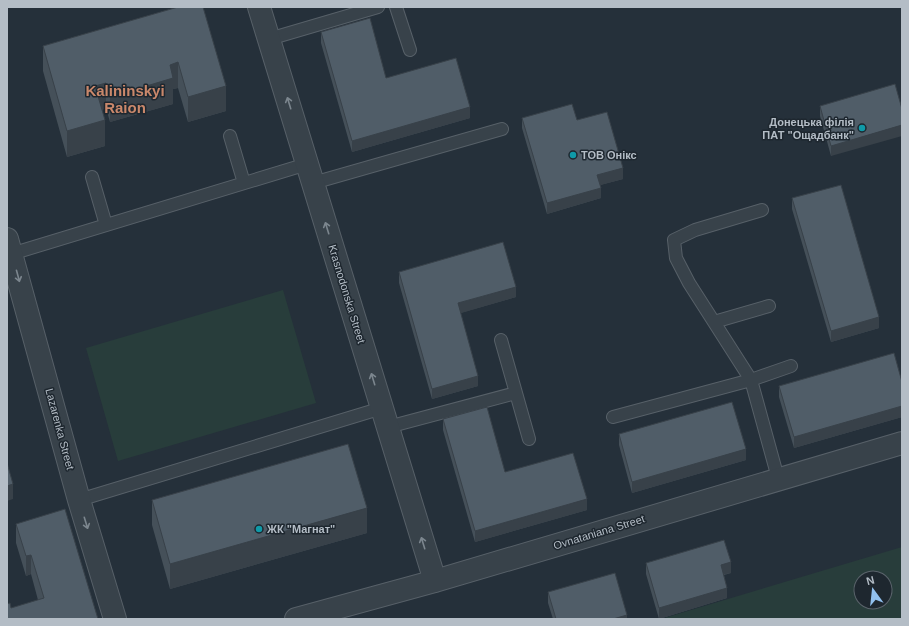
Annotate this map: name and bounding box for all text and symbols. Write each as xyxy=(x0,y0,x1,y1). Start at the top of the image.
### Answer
district label: Kalininskyi Raion xyxy=(85,82,165,116)
one-way arrow xyxy=(285,97,292,110)
place label: Донецька філія ПАТ "Ощадбанк" xyxy=(762,116,854,141)
marker: Донецька філія ПАТ "Ощадбанк" xyxy=(857,123,867,133)
place label: ТОВ Онікс xyxy=(581,149,637,161)
marker: ТОВ Онікс xyxy=(568,150,578,160)
one-way arrow xyxy=(323,221,330,234)
street label: Krasnodonska Street xyxy=(326,243,368,345)
one-way arrow xyxy=(15,269,22,282)
one-way arrow xyxy=(369,373,376,386)
street label: Lazarenka Street xyxy=(43,387,77,471)
street label: Ovnataniana Street xyxy=(552,512,646,552)
one-way arrow xyxy=(83,516,90,529)
place label: ЖК "Магнат" xyxy=(266,523,335,535)
marker: ЖК "Магнат" xyxy=(254,524,264,534)
one-way arrow xyxy=(419,537,426,550)
north arrow xyxy=(853,570,893,610)
text: N xyxy=(865,574,876,587)

